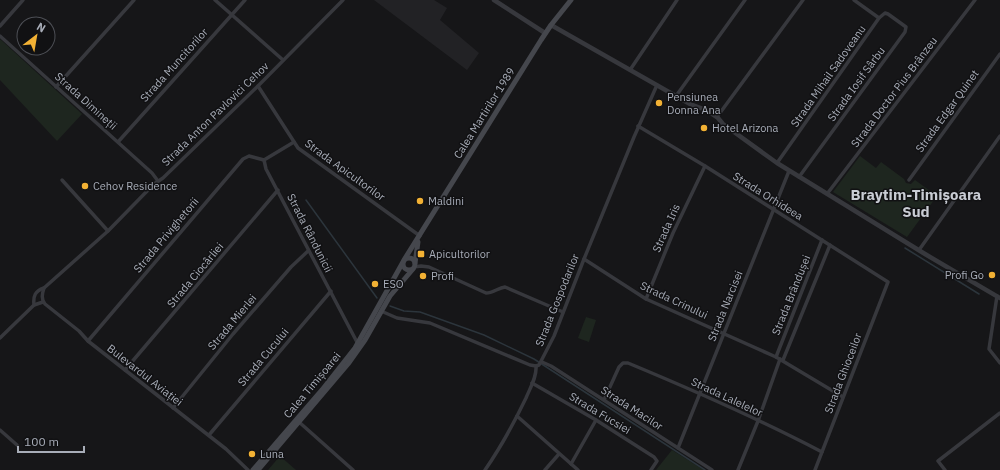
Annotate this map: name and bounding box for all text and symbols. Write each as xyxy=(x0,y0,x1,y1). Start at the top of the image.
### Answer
north arrow xyxy=(16,16,56,56)
text: N xyxy=(34,19,48,35)
street label: Strada Mihail Sadoveanu xyxy=(787,22,869,130)
street label: Strada Muncitorilor xyxy=(137,25,211,105)
street label: Strada Doctor Pius Brânzeu xyxy=(848,34,940,150)
street label: Strada Iosif Sârbu xyxy=(824,44,888,124)
street label: Strada Anton Pavlovici Cehov xyxy=(159,59,272,169)
street label: Calea Martirilor 1989 xyxy=(450,65,518,161)
street label: Strada Edgar Quinet xyxy=(912,67,982,155)
street label: Strada Dimineții xyxy=(52,69,120,133)
place label: Pensiunea Donna Ana xyxy=(667,90,721,117)
marker: Pensiunea Donna Ana xyxy=(654,98,664,108)
place label: Hotel Arizona xyxy=(712,121,779,135)
marker: Hotel Arizona xyxy=(699,123,709,133)
street label: Strada Apicultorilor xyxy=(302,136,388,204)
street label: Strada Orhideea xyxy=(730,169,806,223)
place label: Cehov Residence xyxy=(93,179,177,193)
marker: Cehov Residence xyxy=(80,181,90,191)
district label: Braytim-Timișoara Sud xyxy=(851,185,982,221)
street label: Strada Rândunicii xyxy=(284,191,336,275)
street label: Strada Privighetorii xyxy=(130,194,202,276)
place label: Maldini xyxy=(428,194,464,208)
marker: Maldini xyxy=(415,196,425,206)
street label: Strada Iris xyxy=(649,202,683,254)
street label: Strada Ciocârliei xyxy=(164,240,226,310)
place label: Apicultorilor xyxy=(429,247,490,261)
marker: Apicultorilor xyxy=(416,249,426,259)
street label: Strada Gospodarilor xyxy=(532,252,582,348)
street label: Strada Brândușei xyxy=(769,253,813,337)
place label: Profi Go xyxy=(945,268,984,282)
place label: Profi xyxy=(431,269,454,283)
street label: Strada Narcisei xyxy=(704,269,746,343)
marker: Profi Go xyxy=(987,270,997,280)
marker: Profi xyxy=(418,271,428,281)
place label: ESO xyxy=(383,277,404,291)
street label: Strada Crinului xyxy=(638,278,710,322)
marker: ESO xyxy=(370,279,380,289)
street label: Strada Mierlei xyxy=(205,291,259,353)
street label: Strada Cucului xyxy=(235,325,291,389)
street label: Strada Ghioceilor xyxy=(821,331,865,415)
street label: Bulevardul Aviației xyxy=(104,341,186,409)
street label: Calea Timișoarei xyxy=(280,349,344,421)
street label: Strada Lalelelor xyxy=(689,374,765,420)
street label: Strada Macilor xyxy=(598,383,666,433)
street label: Strada Fucsiei xyxy=(567,389,633,437)
scale bar xyxy=(18,428,84,454)
text: 100 m xyxy=(24,434,59,449)
place label: Luna xyxy=(260,447,284,461)
marker: Luna xyxy=(247,449,257,459)

